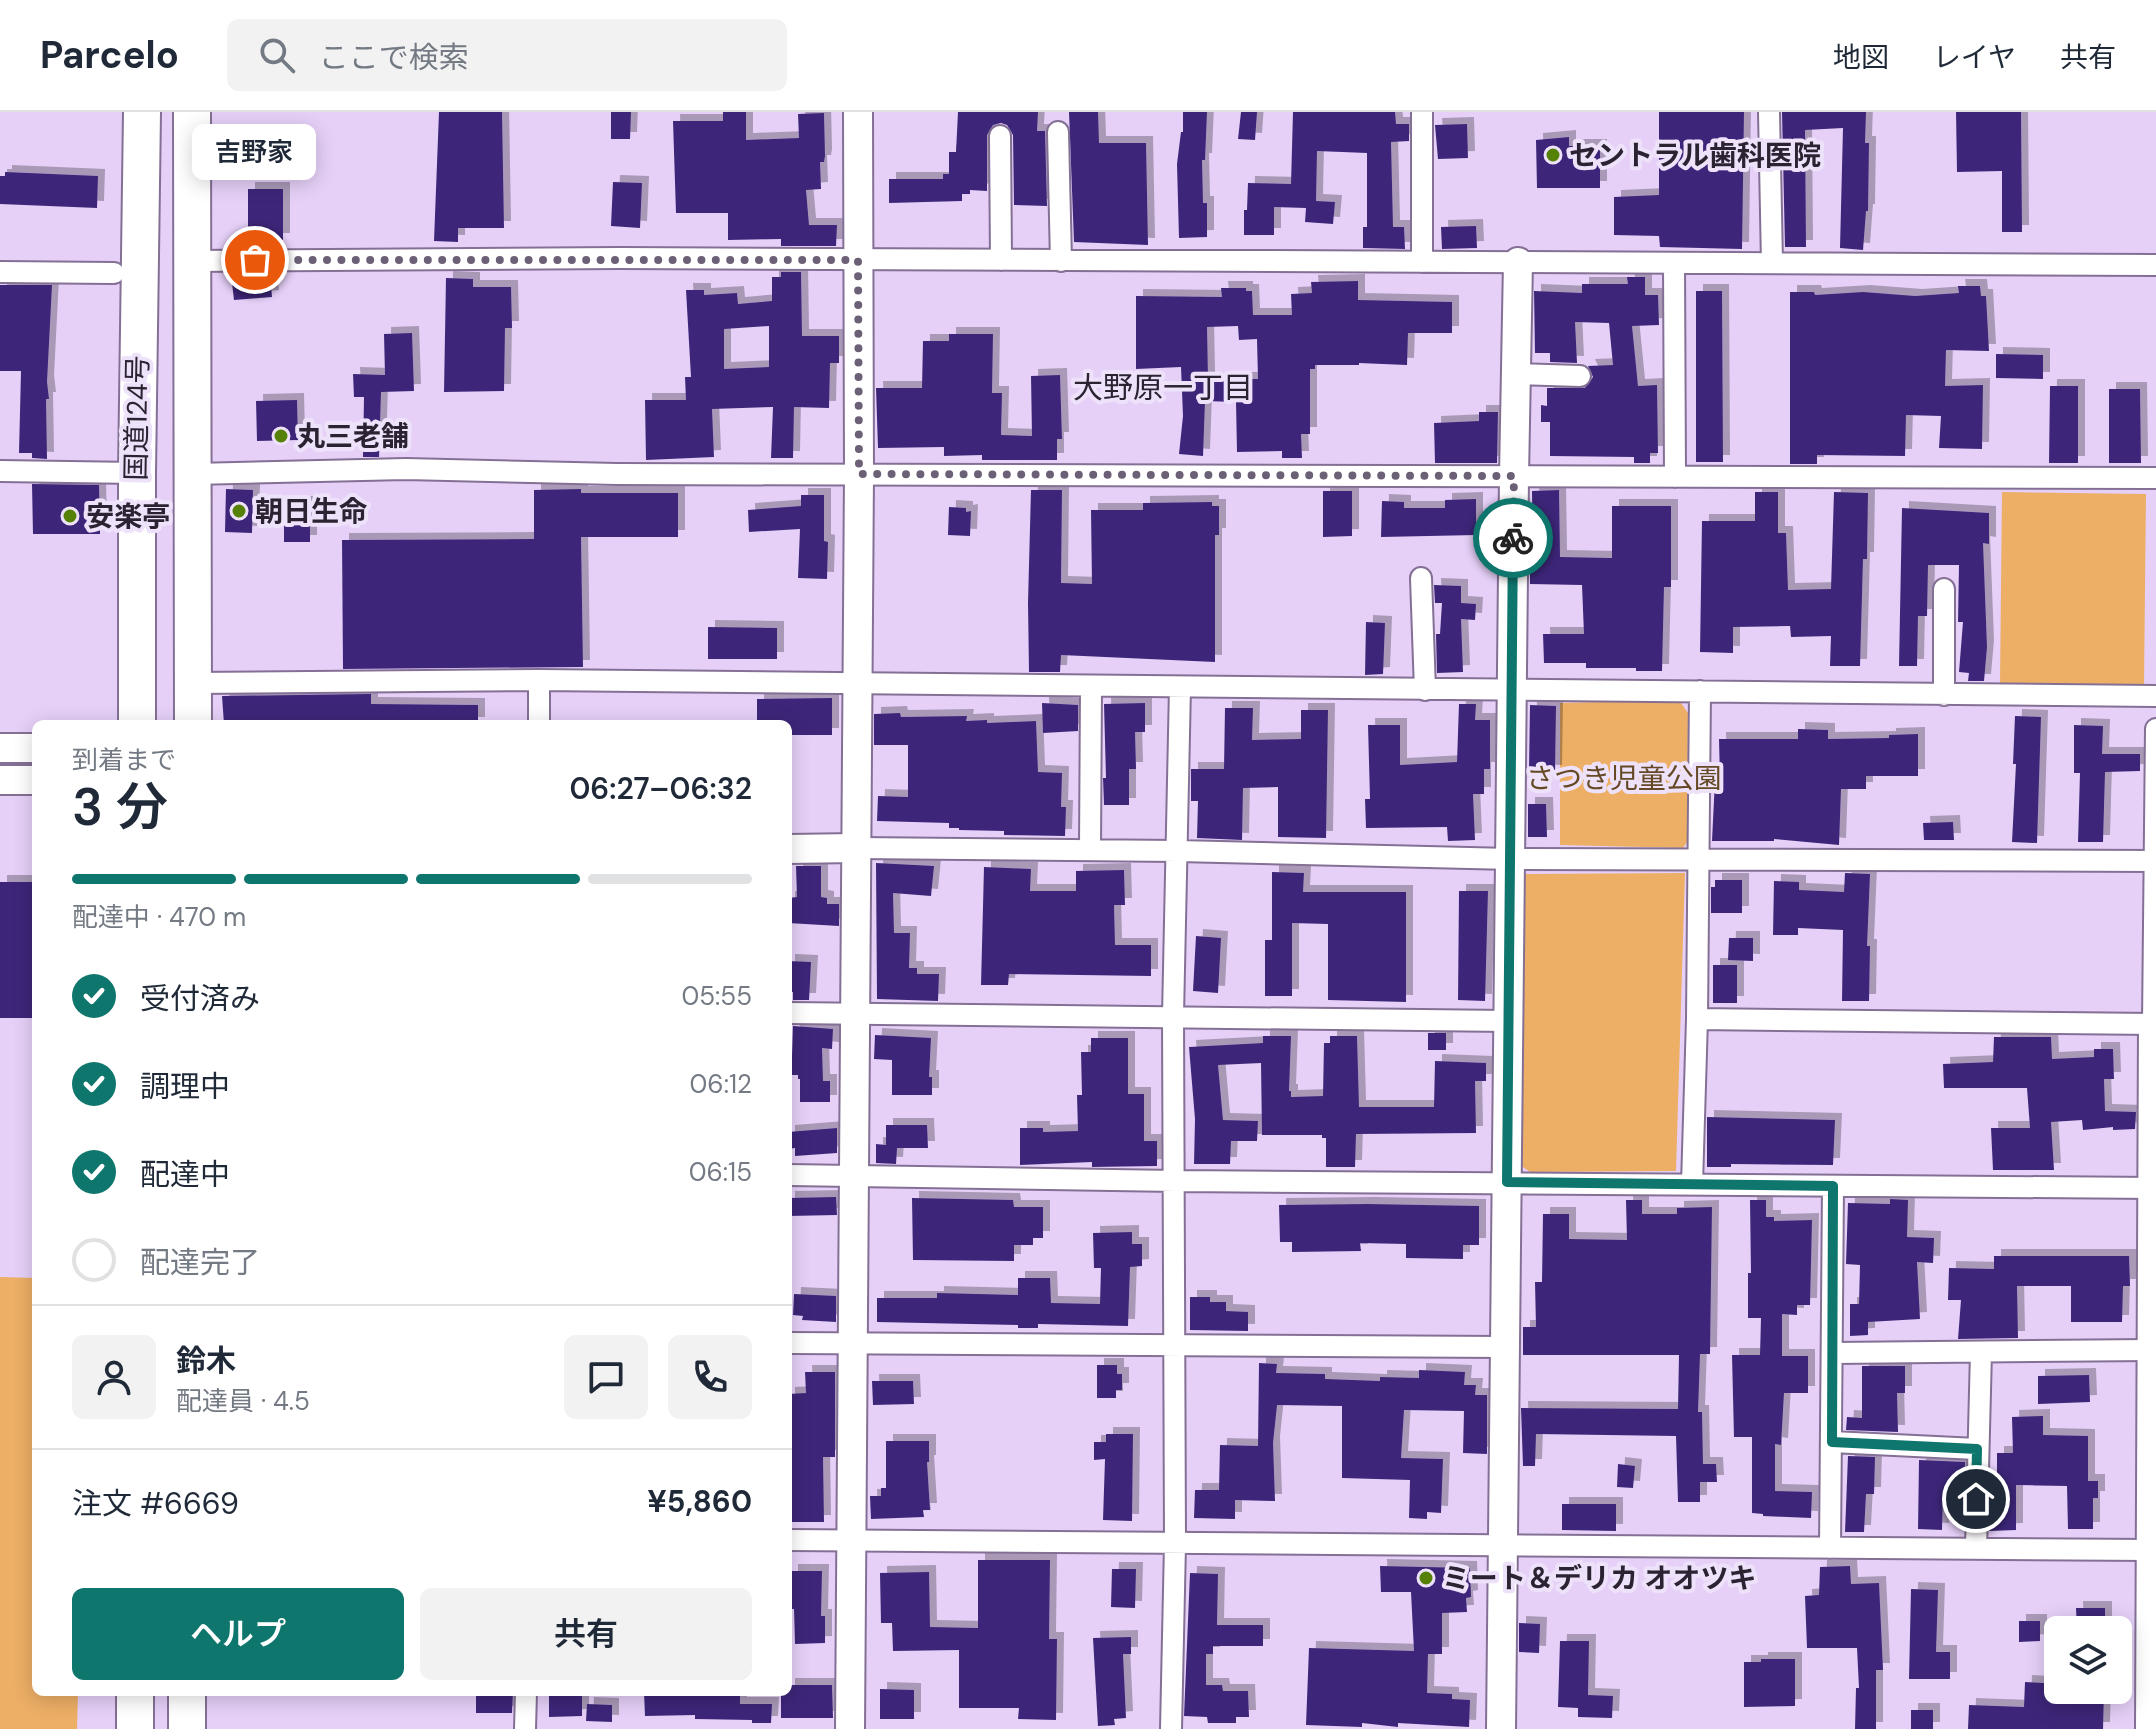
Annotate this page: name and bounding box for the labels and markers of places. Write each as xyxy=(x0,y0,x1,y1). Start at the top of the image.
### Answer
callout: 吉野家 xyxy=(193,124,317,180)
place label: セントラル歯科医院 xyxy=(1569,137,1821,174)
marker: セントラル歯科医院 xyxy=(1544,146,1562,164)
pin xyxy=(221,226,289,294)
place label: 丸三老舗 xyxy=(297,418,409,455)
marker: 丸三老舗 xyxy=(272,427,290,445)
place label: 朝日生命 xyxy=(255,493,367,530)
place label: 安楽亭 xyxy=(86,498,170,535)
marker: 朝日生命 xyxy=(230,502,248,520)
marker: 安楽亭 xyxy=(61,507,79,525)
pin xyxy=(1942,1465,2010,1533)
place label: ミート＆デリカ オオツキ xyxy=(1442,1560,1757,1597)
marker: ミート＆デリカ オオツキ xyxy=(1417,1569,1435,1587)

